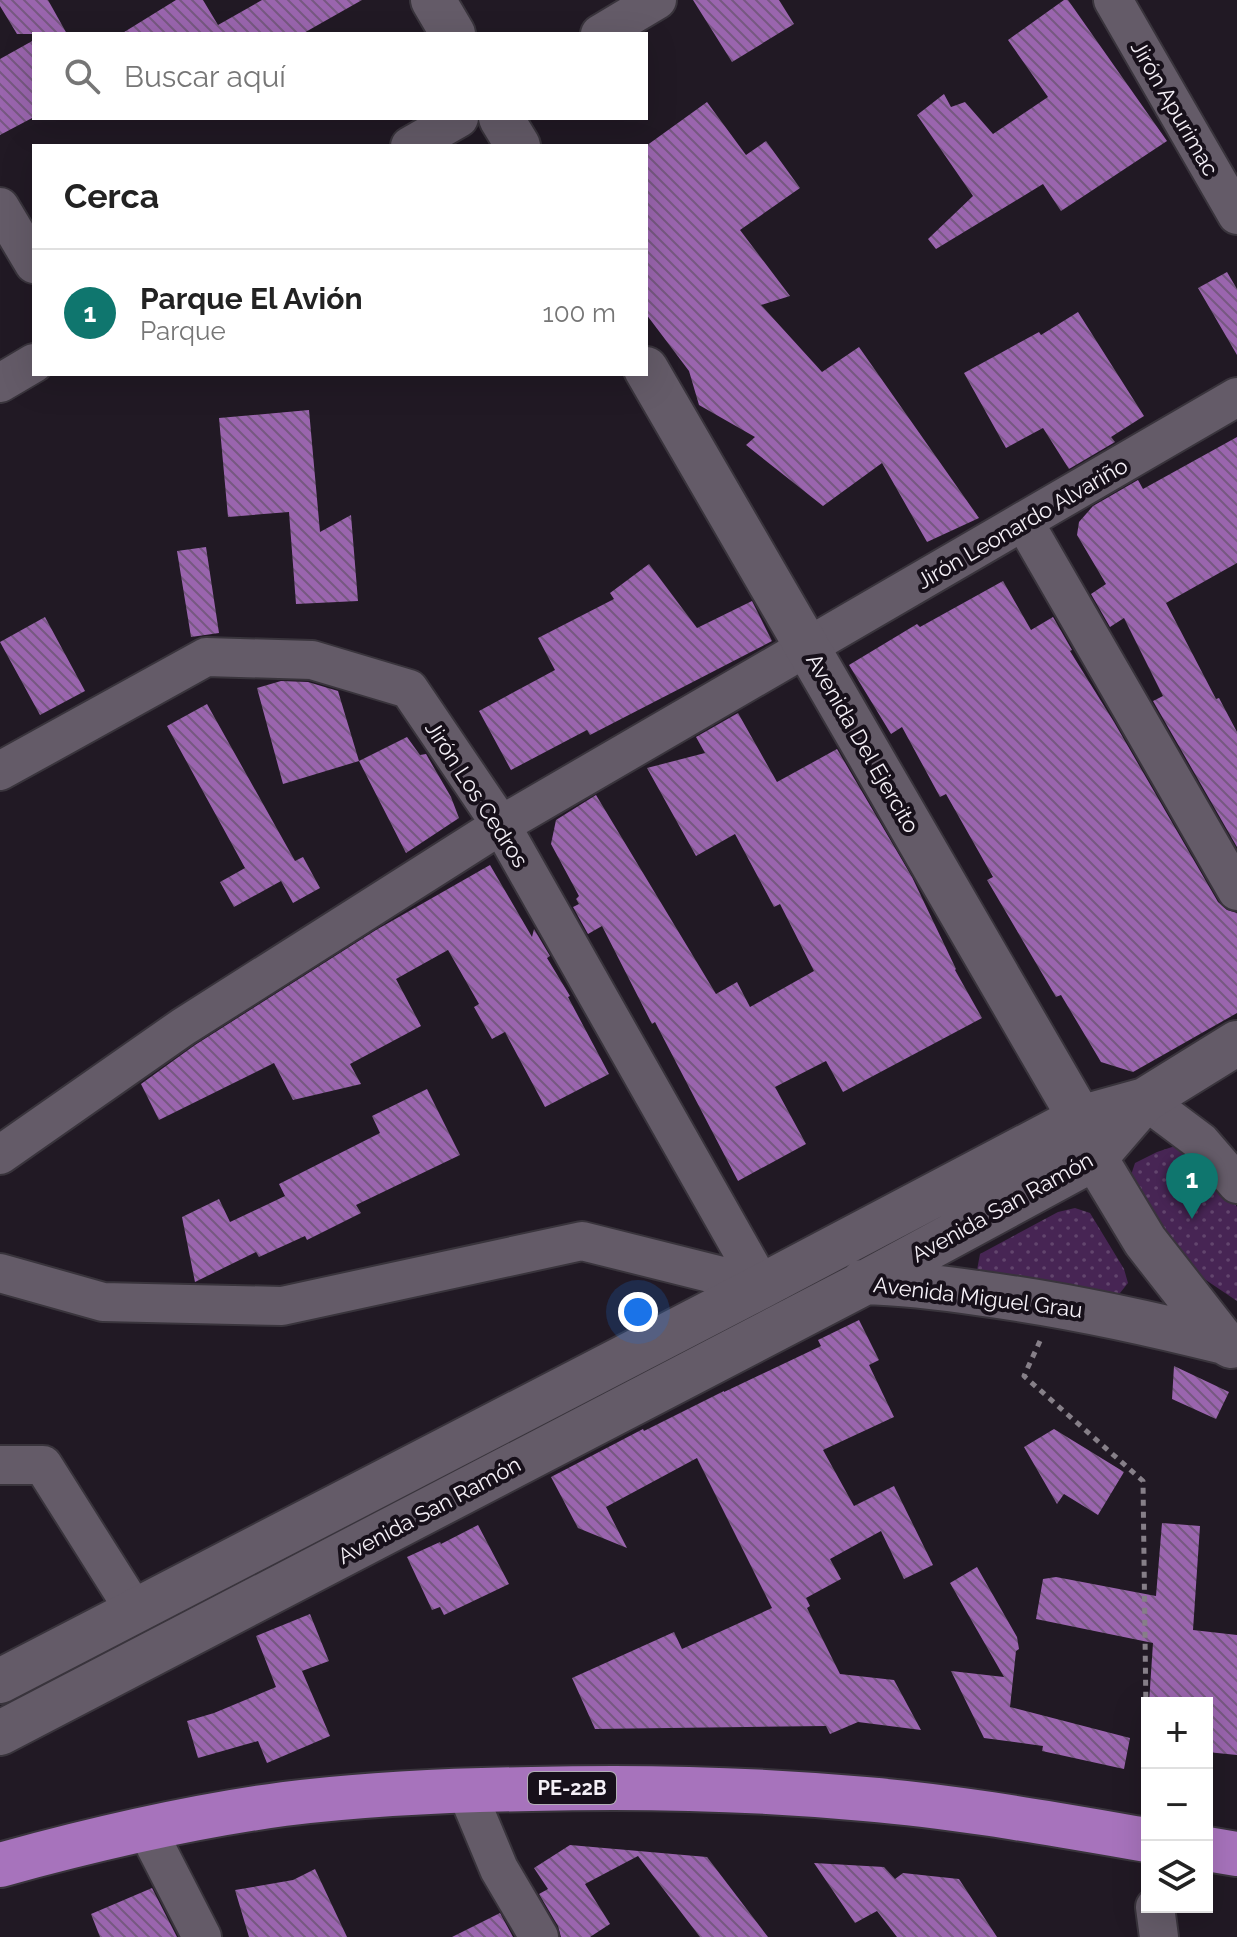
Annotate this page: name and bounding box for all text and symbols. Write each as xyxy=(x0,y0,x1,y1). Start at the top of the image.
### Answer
search box xyxy=(32,32,648,120)
street label: Jirón Apurimac xyxy=(1126,36,1224,180)
icon: search xyxy=(60,54,104,98)
text: Buscar aquí xyxy=(124,59,286,94)
text: Cerca xyxy=(64,176,159,216)
text: Parque El Avión xyxy=(140,281,363,316)
text: 1 xyxy=(84,298,96,328)
text: 100 m xyxy=(543,298,616,328)
text: Parque xyxy=(140,316,226,346)
street label: Jirón Leonardo Alvariño xyxy=(912,452,1132,594)
street label: Avenida Del Ejercito xyxy=(801,649,925,837)
street label: Jirón Los Cedros xyxy=(420,716,534,872)
street label: Avenida San Ramón xyxy=(907,1146,1097,1268)
pin: 1 xyxy=(1166,1153,1218,1219)
street label: Avenida Miguel Grau xyxy=(872,1271,1084,1323)
your location xyxy=(618,1292,658,1332)
street label: Avenida San Ramón xyxy=(333,1451,525,1569)
map controls xyxy=(1141,1697,1213,1913)
button: + xyxy=(1141,1697,1213,1769)
button: − xyxy=(1141,1769,1213,1841)
road number: PE-22B xyxy=(528,1772,616,1804)
button: layers xyxy=(1141,1841,1213,1913)

